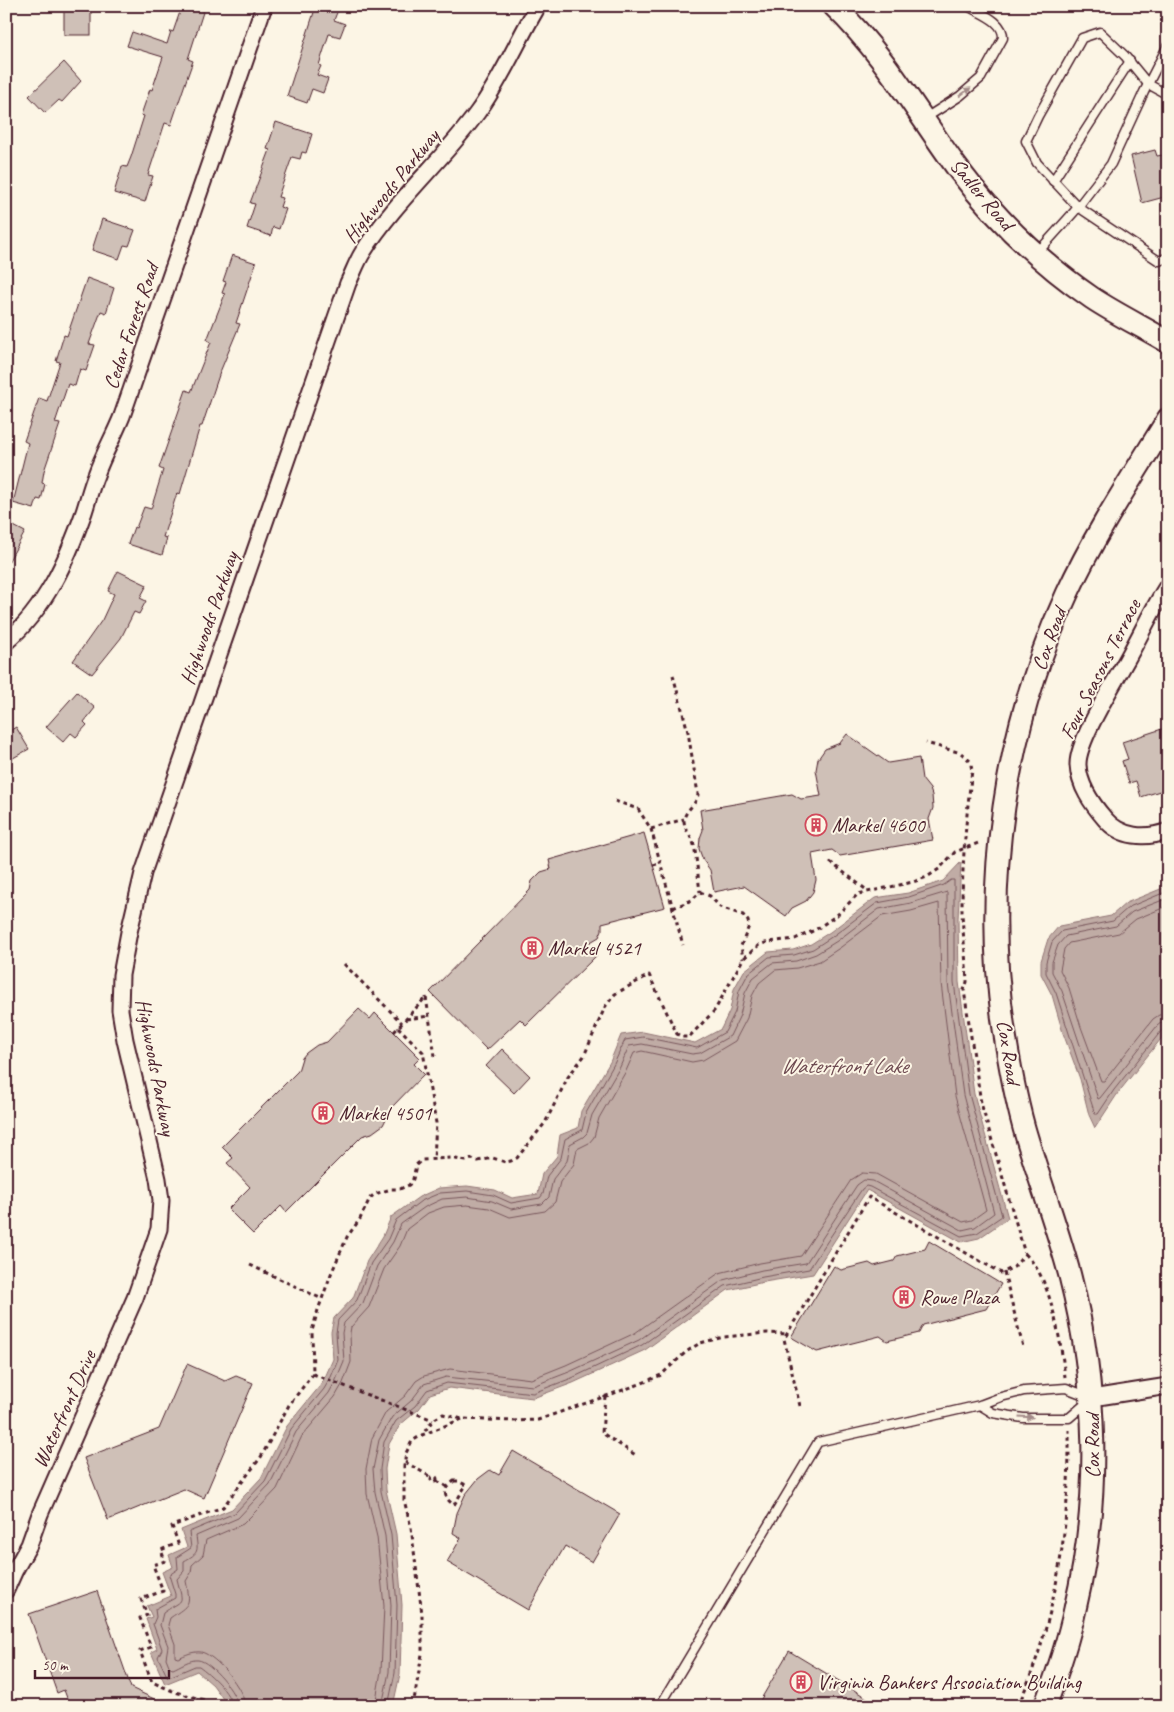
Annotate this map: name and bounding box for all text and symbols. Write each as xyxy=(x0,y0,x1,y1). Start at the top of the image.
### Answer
one-way arrow xyxy=(958,87,972,97)
street label: Highwoods Parkway xyxy=(337,122,446,248)
street label: Sadler Road xyxy=(944,153,1022,238)
street label: Cedar Forest Road xyxy=(97,257,166,392)
street label: Highwoods Parkway xyxy=(174,546,244,688)
street label: Four Seasons Terrace xyxy=(1054,594,1147,743)
street label: Cox Road xyxy=(1026,601,1074,674)
place label: Markel 4600 xyxy=(832,812,926,838)
building icon: Markel 4600 xyxy=(804,813,828,837)
place label: Markel 4521 xyxy=(548,935,642,961)
building icon: Markel 4521 xyxy=(520,936,544,960)
street label: Highwoods Parkway xyxy=(130,996,182,1139)
street label: Cox Road xyxy=(991,1018,1027,1090)
water label: Waterfront Lake xyxy=(781,1052,911,1080)
place label: Markel 4501 xyxy=(339,1100,433,1126)
building icon: Markel 4501 xyxy=(311,1101,335,1125)
place label: Rowe Plaza xyxy=(920,1284,1001,1310)
building icon: Rowe Plaza xyxy=(892,1285,916,1309)
street label: Waterfront Drive xyxy=(27,1345,102,1472)
street label: Cox Road xyxy=(1079,1410,1105,1478)
one-way arrow xyxy=(1018,1414,1034,1422)
scale bar xyxy=(35,1647,169,1679)
text: 50 m xyxy=(42,1656,69,1675)
place label: Virginia Bankers Association Building xyxy=(817,1669,1083,1695)
building icon: Virginia Bankers Association Building xyxy=(789,1670,813,1694)

